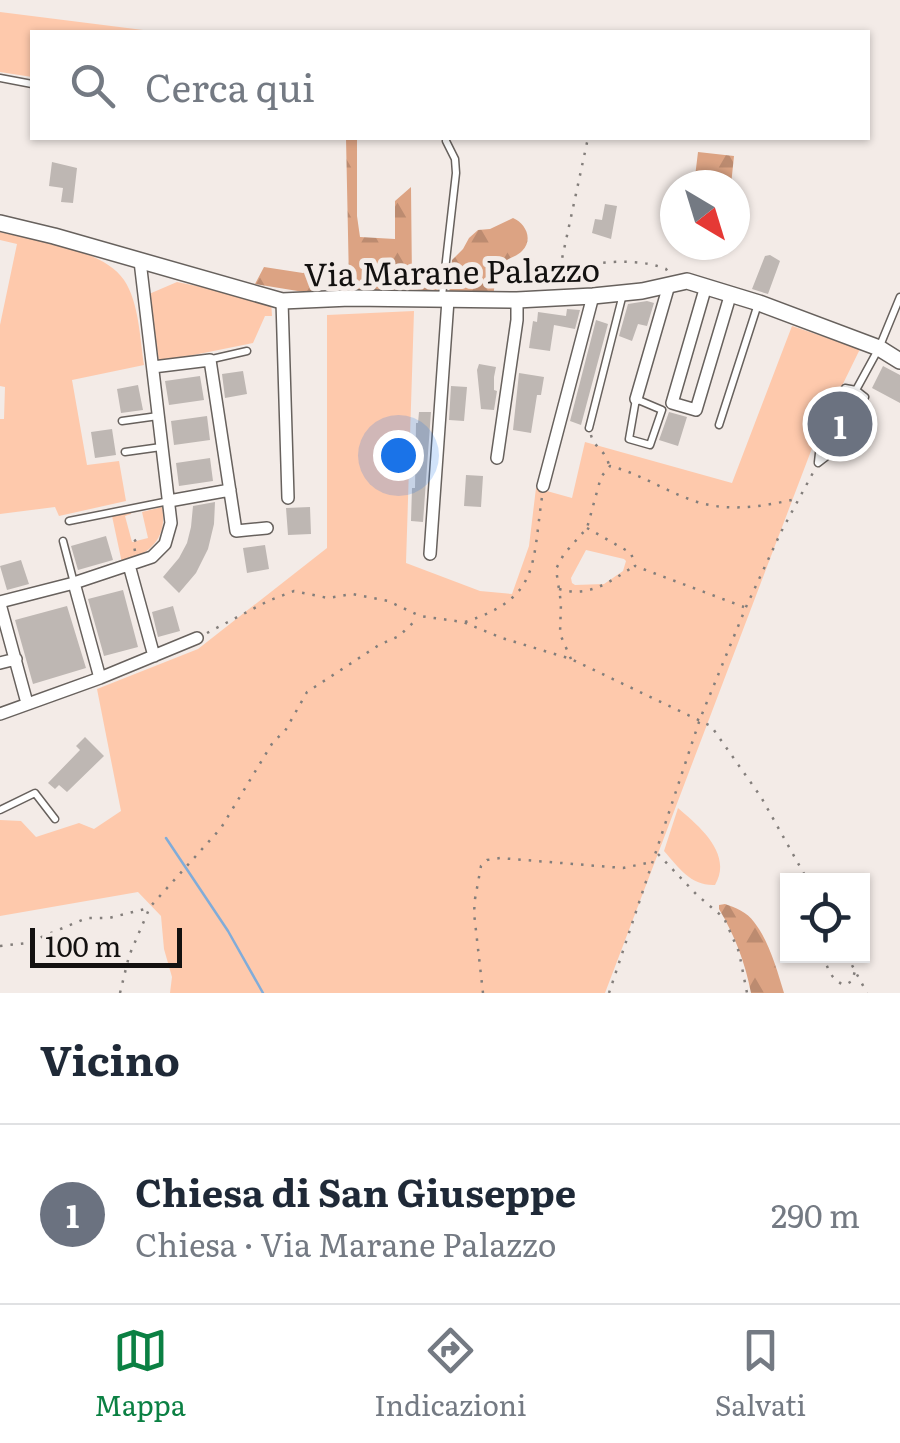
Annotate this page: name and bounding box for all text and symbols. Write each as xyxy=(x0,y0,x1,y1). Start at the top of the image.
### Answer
search box xyxy=(30,30,870,140)
text: Cerca qui xyxy=(145,57,315,114)
icon: search xyxy=(65,58,120,113)
north arrow xyxy=(660,170,750,260)
street label: Via Marane Palazzo xyxy=(303,243,601,297)
pin: 1 xyxy=(808,386,872,462)
your location xyxy=(373,430,424,481)
map controls xyxy=(780,873,870,963)
button: locate xyxy=(780,873,870,963)
scale bar xyxy=(30,923,182,968)
text: 100 m xyxy=(45,924,122,966)
text: Vicino xyxy=(40,1027,180,1089)
text: Chiesa di San Giuseppe xyxy=(135,1162,576,1219)
text: 1 xyxy=(66,1190,79,1238)
text: 290 m xyxy=(771,1190,860,1238)
text: Chiesa · Via Marane Palazzo xyxy=(135,1219,556,1267)
tab: Mappa xyxy=(94,1323,186,1425)
tab: Indicazioni xyxy=(374,1323,526,1425)
tab: Salvati xyxy=(715,1323,806,1425)

